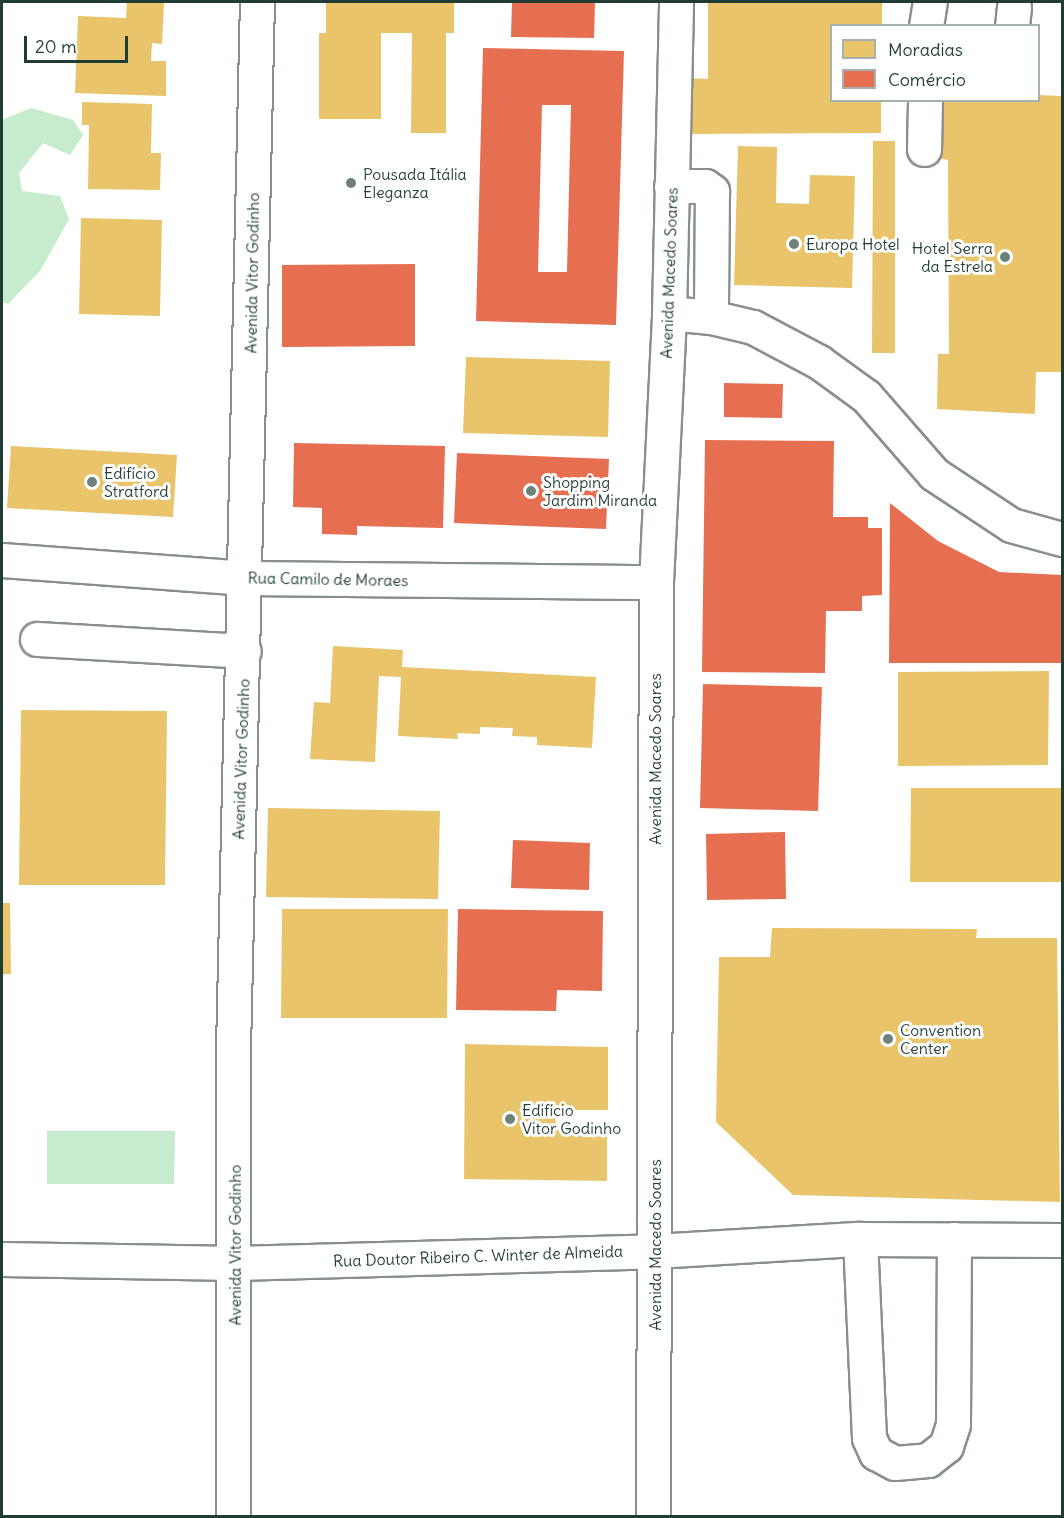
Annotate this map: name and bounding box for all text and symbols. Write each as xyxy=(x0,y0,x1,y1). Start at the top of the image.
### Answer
scale bar xyxy=(27,24,130,62)
legend xyxy=(830,24,1040,102)
text: 20 m xyxy=(35,35,77,58)
text: Moradias xyxy=(888,38,963,61)
text: Comércio xyxy=(888,68,966,91)
place label: Pousada Itália Eleganza xyxy=(363,164,467,202)
marker: Pousada Itália Eleganza xyxy=(344,176,358,190)
street label: Avenida Macedo Soares xyxy=(656,187,682,359)
street label: Avenida Vitor Godinho xyxy=(241,192,263,354)
place label: Europa Hotel xyxy=(806,234,900,254)
marker: Europa Hotel xyxy=(787,237,801,251)
place label: Hotel Serra da Estrela xyxy=(912,238,993,276)
marker: Hotel Serra da Estrela xyxy=(998,250,1012,264)
place label: Edifício Stratford xyxy=(104,463,169,501)
place label: Shopping Jardim Miranda xyxy=(543,472,657,510)
marker: Edifício Stratford xyxy=(85,475,99,489)
marker: Shopping Jardim Miranda xyxy=(524,484,538,498)
street label: Rua Camilo de Moraes xyxy=(247,568,409,590)
street label: Avenida Macedo Soares xyxy=(645,673,665,845)
street label: Avenida Vitor Godinho xyxy=(229,678,253,840)
place label: Convention Center xyxy=(900,1020,981,1058)
marker: Convention Center xyxy=(881,1032,895,1046)
place label: Edifício Vitor Godinho xyxy=(522,1100,621,1138)
marker: Edifício Vitor Godinho xyxy=(503,1112,517,1126)
street label: Avenida Macedo Soares xyxy=(645,1159,665,1331)
street label: Avenida Vitor Godinho xyxy=(225,1164,245,1326)
street label: Rua Doutor Ribeiro C. Winter de Almeida xyxy=(333,1241,623,1271)

